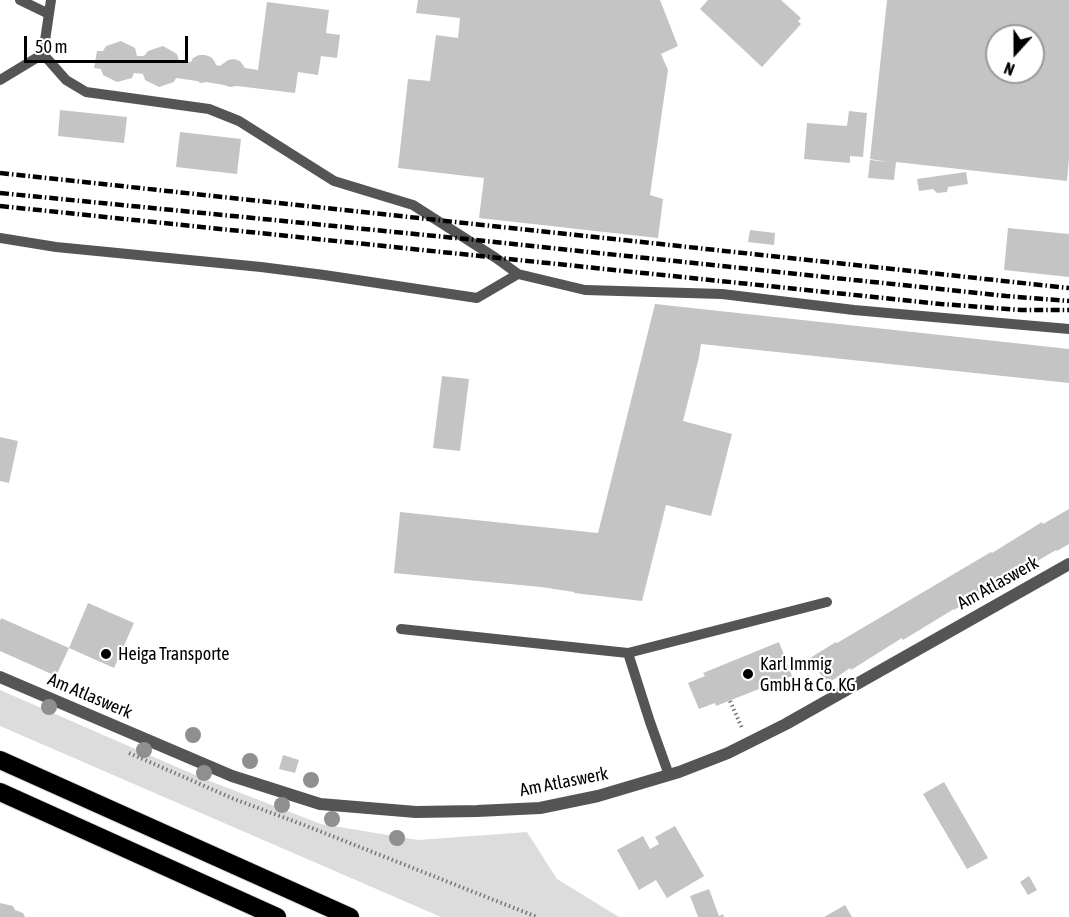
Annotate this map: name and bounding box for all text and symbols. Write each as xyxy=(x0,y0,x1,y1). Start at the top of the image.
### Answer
scale bar xyxy=(27,24,190,62)
north arrow xyxy=(985,24,1045,84)
text: 50 m xyxy=(35,36,67,57)
text: N xyxy=(1002,59,1017,79)
street label: Am Atlaswerk xyxy=(954,552,1042,614)
place label: Heiga Transporte xyxy=(118,643,230,665)
marker: Heiga Transporte xyxy=(99,647,113,661)
place label: Karl Immig GmbH & Co. KG xyxy=(760,653,856,696)
marker: Karl Immig GmbH & Co. KG xyxy=(741,667,755,681)
street label: Am Atlaswerk xyxy=(44,669,136,723)
street label: Am Atlaswerk xyxy=(518,763,610,801)

